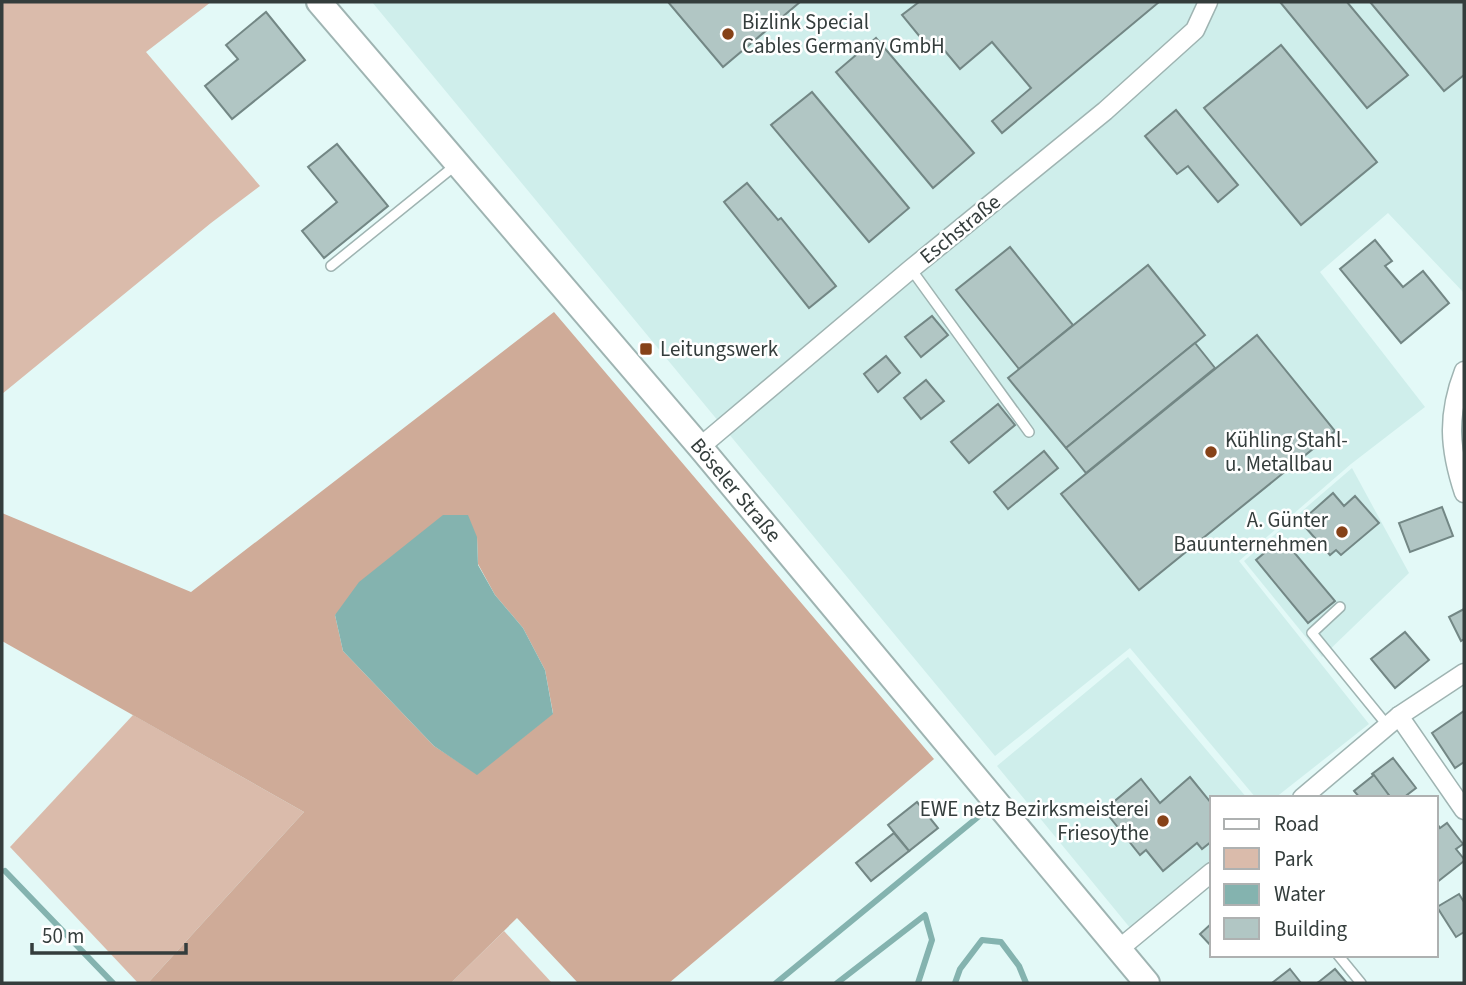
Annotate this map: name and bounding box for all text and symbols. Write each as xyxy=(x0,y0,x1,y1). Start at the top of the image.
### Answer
place label: Bizlink Special Cables Germany GmbH xyxy=(742,7,945,61)
marker: Bizlink Special Cables Germany GmbH xyxy=(720,26,736,42)
street label: Eschstraße xyxy=(913,187,1007,271)
place label: Leitungswerk xyxy=(660,334,779,364)
marker: Leitungswerk xyxy=(638,341,654,357)
place label: Kühling Stahl- u. Metallbau xyxy=(1225,425,1348,479)
street label: Böseler Straße xyxy=(683,431,789,549)
marker: Kühling Stahl- u. Metallbau xyxy=(1203,444,1219,460)
place label: A. Günter Bauunternehmen xyxy=(1174,505,1329,559)
marker: A. Günter Bauunternehmen xyxy=(1334,524,1350,540)
place label: EWE netz Bezirksmeisterei Friesoythe xyxy=(920,794,1149,848)
legend xyxy=(1210,796,1438,957)
text: Road xyxy=(1274,809,1319,839)
marker: EWE netz Bezirksmeisterei Friesoythe xyxy=(1155,813,1171,829)
text: Park xyxy=(1274,844,1314,874)
text: Water xyxy=(1274,879,1326,909)
scale bar xyxy=(32,912,186,956)
text: Building xyxy=(1274,914,1348,944)
text: 50 m xyxy=(42,921,84,951)

